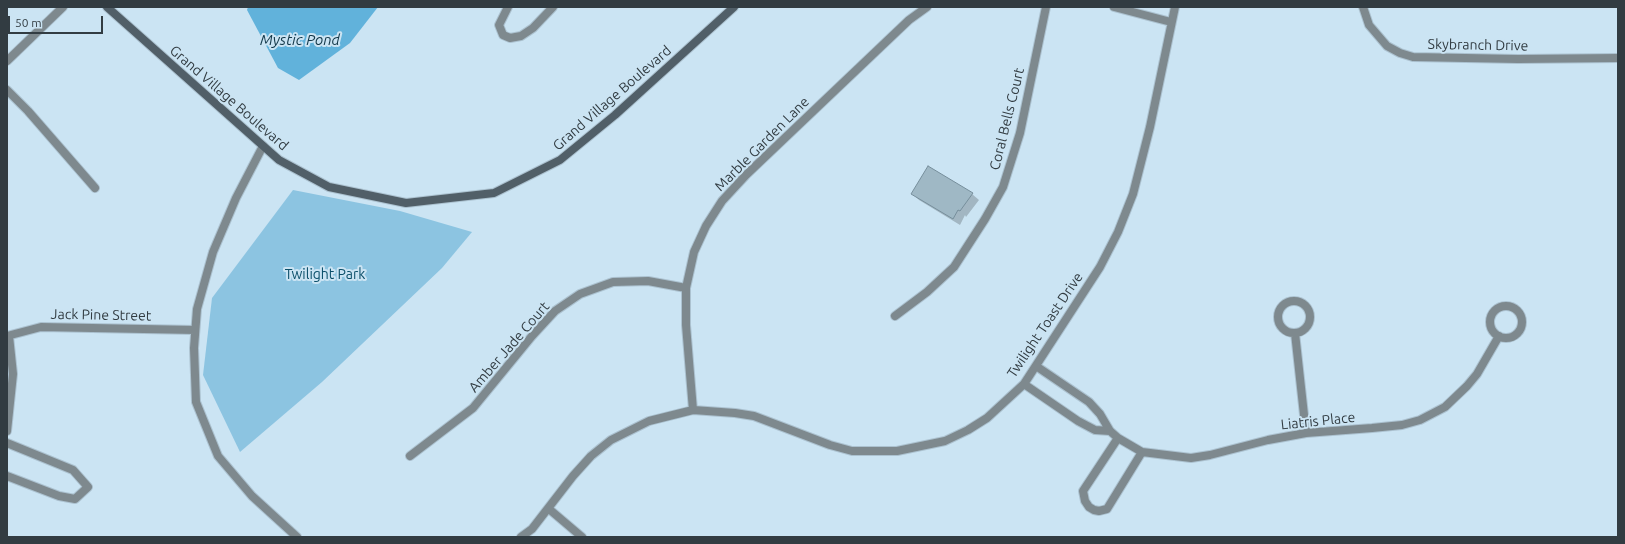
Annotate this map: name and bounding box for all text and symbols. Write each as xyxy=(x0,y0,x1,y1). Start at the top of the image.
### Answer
scale bar xyxy=(10,8,105,34)
text: 50 m xyxy=(15,16,42,29)
water label: Mystic Pond xyxy=(260,31,340,49)
street label: Skybranch Drive xyxy=(1428,36,1528,54)
street label: Grand Village Boulevard xyxy=(166,42,292,154)
street label: Grand Village Boulevard xyxy=(549,42,675,154)
street label: Coral Bells Court xyxy=(986,66,1028,172)
street label: Marble Garden Lane xyxy=(711,93,813,195)
park label: Twilight Park xyxy=(285,266,365,282)
street label: Twilight Toast Drive xyxy=(1004,269,1086,381)
street label: Amber Jade Court xyxy=(465,298,553,396)
street label: Jack Pine Street xyxy=(51,306,151,324)
street label: Liatris Place xyxy=(1280,409,1356,433)

